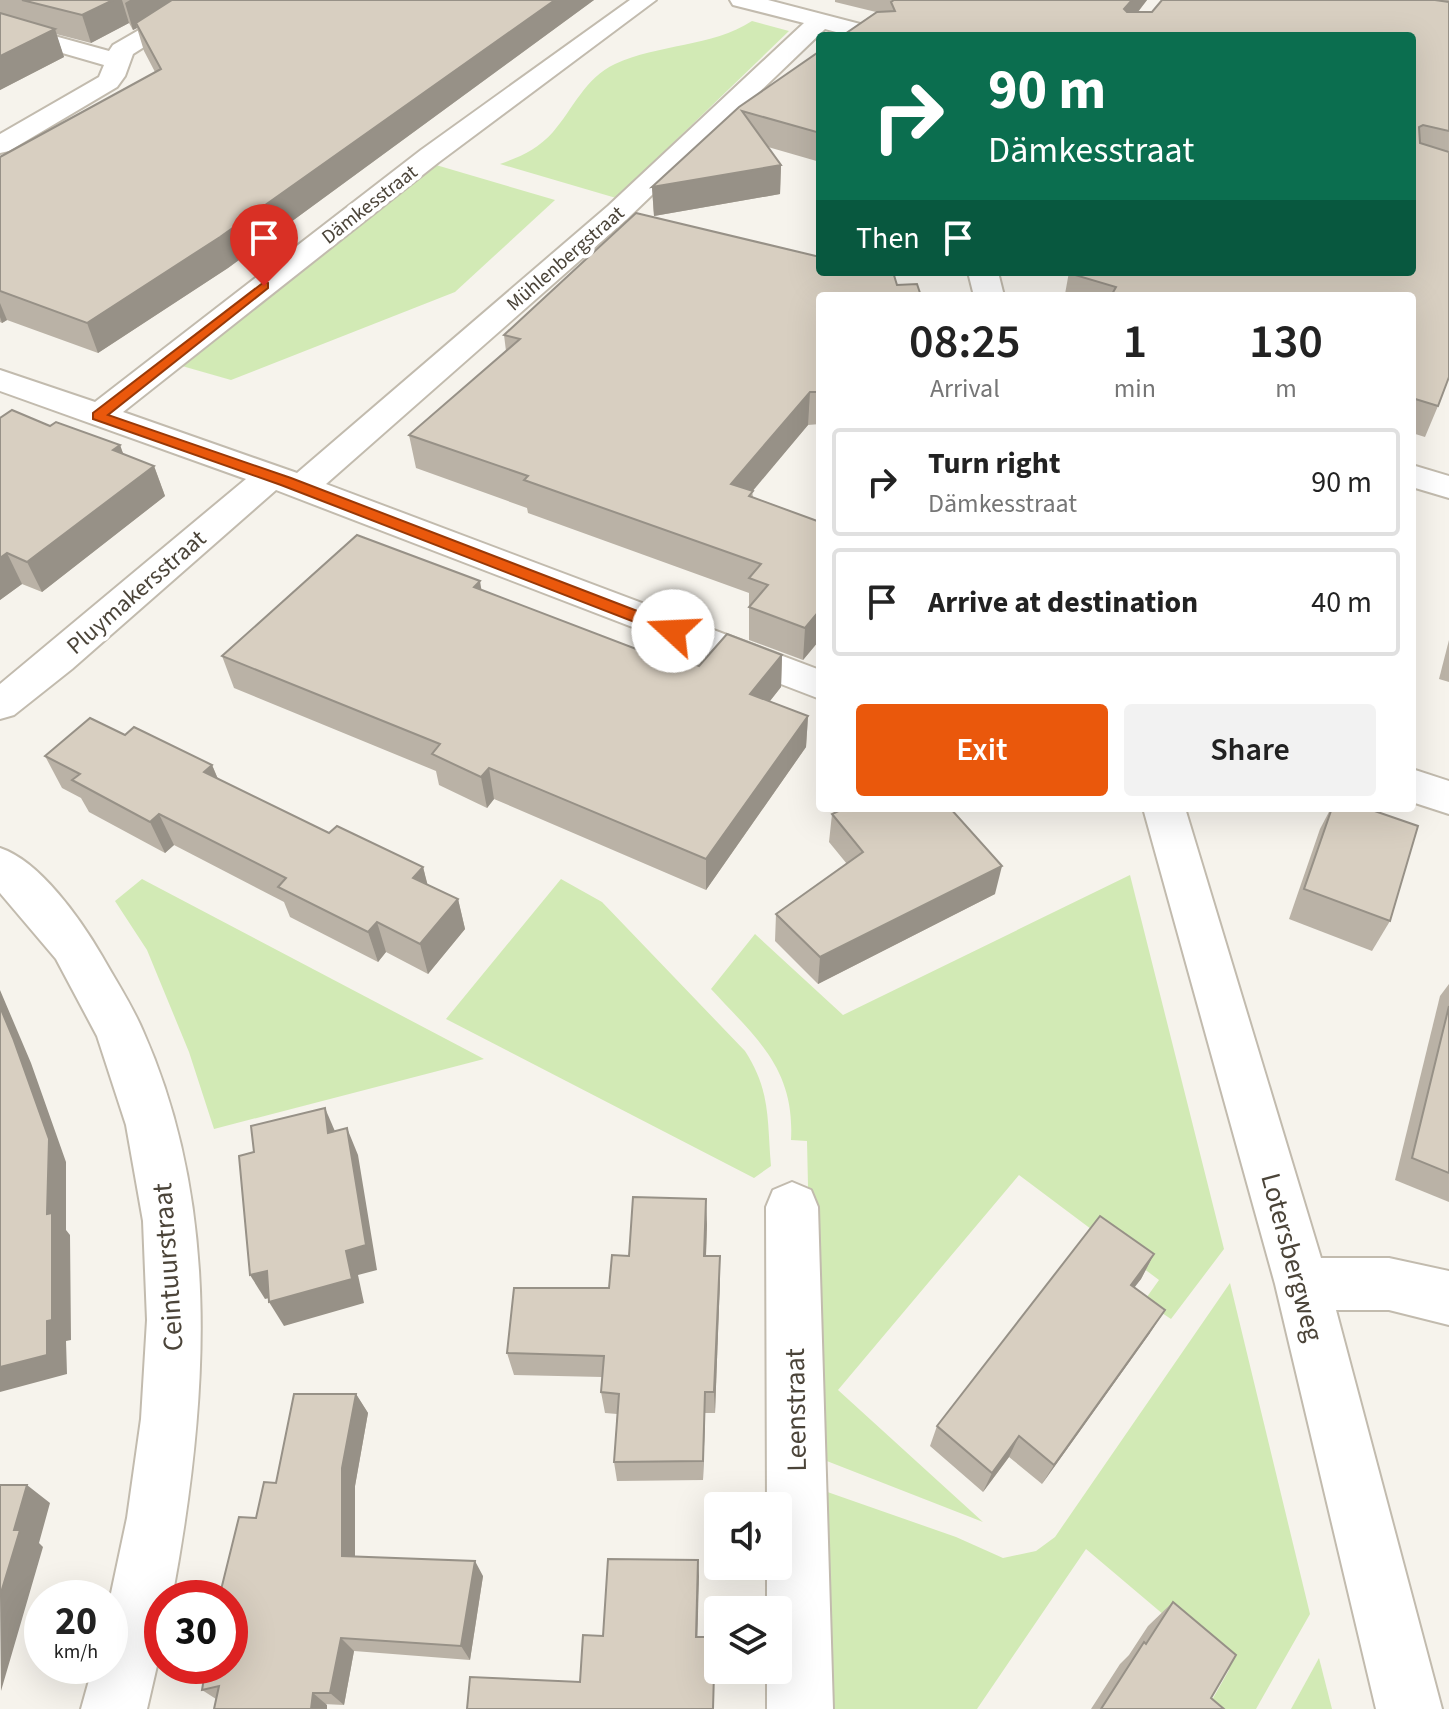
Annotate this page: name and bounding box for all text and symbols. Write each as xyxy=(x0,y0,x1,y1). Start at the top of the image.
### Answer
text: 90 m xyxy=(988,51,1106,130)
icon: right xyxy=(856,64,960,168)
text: Dämkesstraat xyxy=(988,125,1194,176)
street label: Dämkesstraat xyxy=(316,158,424,251)
street label: Mühlenbergstraat xyxy=(501,200,631,318)
pin xyxy=(230,204,298,286)
icon: arrive xyxy=(242,216,286,260)
icon: arrive xyxy=(936,216,980,260)
text: Then xyxy=(856,217,920,260)
text: 08:25 xyxy=(909,308,1021,376)
text: 1 xyxy=(1123,308,1147,376)
text: 130 xyxy=(1249,308,1323,376)
text: Arrival xyxy=(930,370,1000,407)
text: min xyxy=(1114,370,1156,407)
text: m xyxy=(1275,370,1297,407)
text: Turn right xyxy=(928,442,1060,485)
icon: right xyxy=(860,460,904,504)
text: 90 m xyxy=(1311,461,1372,504)
text: Dämkesstraat xyxy=(928,485,1077,522)
street label: Pluymakersstraat xyxy=(59,522,214,663)
icon: arrive xyxy=(860,580,904,624)
text: Arrive at destination xyxy=(928,581,1198,624)
text: 40 m xyxy=(1311,581,1372,624)
position arrow xyxy=(631,589,715,673)
button: Exit xyxy=(856,704,1108,796)
button: Share xyxy=(1124,704,1376,796)
street label: Lotersbergweg xyxy=(1250,1169,1334,1346)
street label: Ceintuurstraat xyxy=(142,1181,194,1352)
street label: Leenstraat xyxy=(775,1347,817,1472)
map controls xyxy=(704,1492,792,1684)
button: sound xyxy=(704,1492,792,1580)
speed limit sign: 30 xyxy=(144,1580,248,1684)
text: 20 xyxy=(55,1593,97,1650)
button: layers xyxy=(704,1596,792,1684)
text: km/h xyxy=(54,1638,98,1666)

